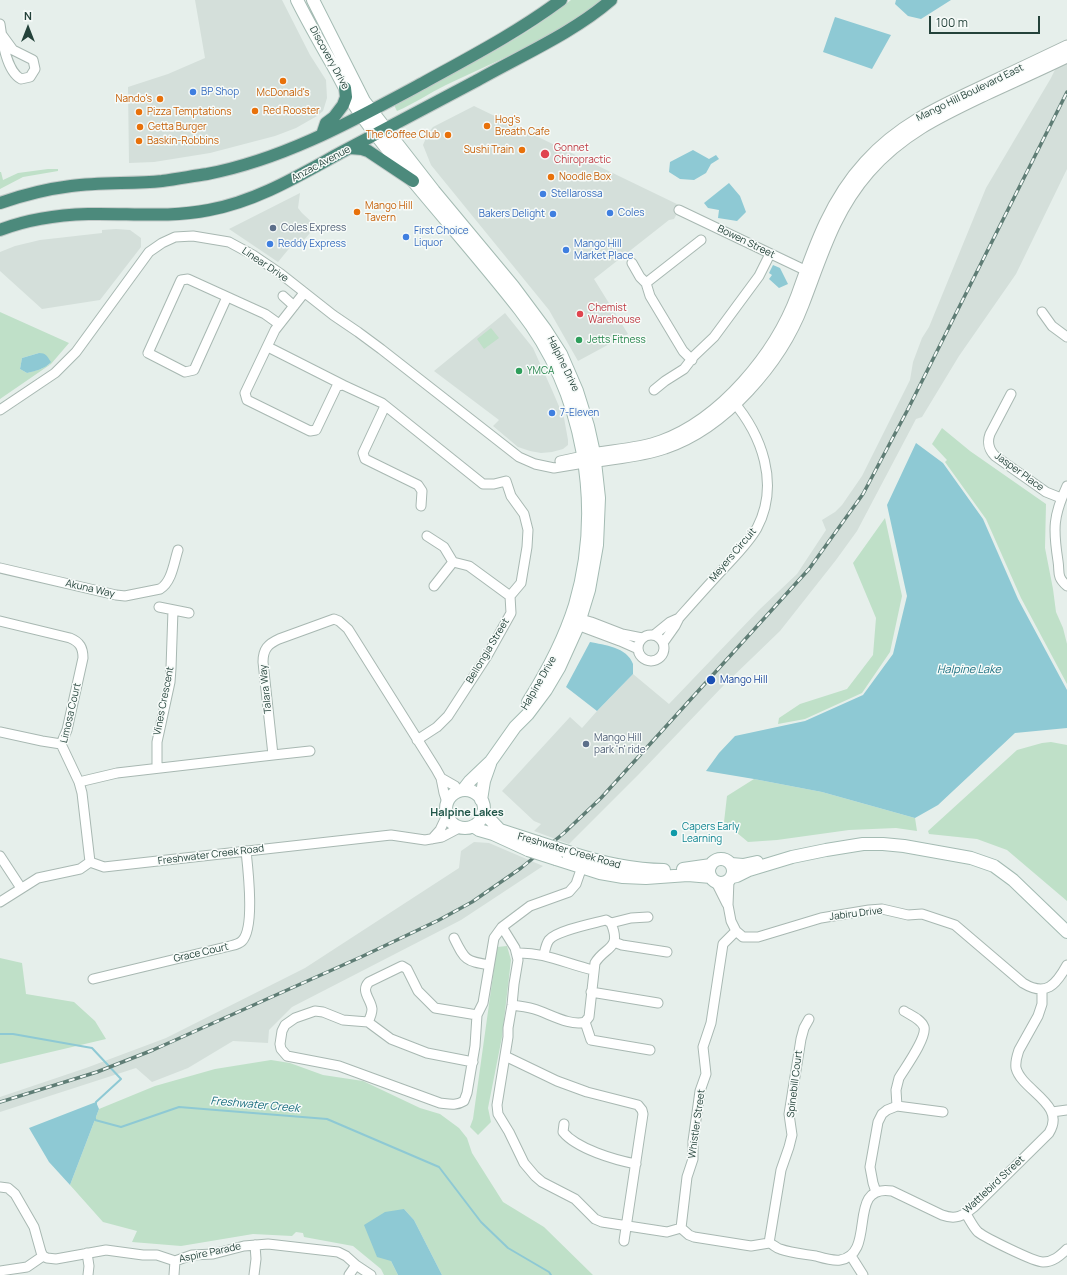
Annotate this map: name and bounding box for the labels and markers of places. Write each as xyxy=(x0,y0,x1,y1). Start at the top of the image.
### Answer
marker: McDonald's xyxy=(278,76,288,86)
place label: BP Shop xyxy=(201,86,239,98)
marker: BP Shop xyxy=(188,87,198,97)
place label: McDonald's xyxy=(257,87,309,99)
place label: Nando's xyxy=(116,93,152,105)
marker: Nando's xyxy=(155,94,165,104)
place label: Red Rooster xyxy=(263,105,320,117)
place label: Pizza Temptations xyxy=(147,106,231,118)
marker: Red Rooster xyxy=(250,106,260,116)
marker: Pizza Temptations xyxy=(134,107,144,117)
place label: Hog's Breath Cafe xyxy=(495,114,550,138)
place label: Getta Burger xyxy=(148,121,207,133)
marker: Hog's Breath Cafe xyxy=(482,121,492,131)
marker: Getta Burger xyxy=(135,122,145,132)
place label: The Coffee Club xyxy=(366,129,440,141)
marker: The Coffee Club xyxy=(443,130,453,140)
place label: Baskin-Robbins xyxy=(147,135,219,147)
marker: Baskin-Robbins xyxy=(134,136,144,146)
place label: Gonnet Chiropractic xyxy=(554,142,611,166)
place label: Sushi Train xyxy=(464,144,514,156)
marker: Sushi Train xyxy=(517,145,527,155)
marker: Gonnet Chiropractic xyxy=(539,148,551,160)
place label: Noodle Box xyxy=(559,171,611,183)
marker: Noodle Box xyxy=(546,172,556,182)
place label: Stellarossa xyxy=(551,188,602,200)
marker: Stellarossa xyxy=(538,189,548,199)
place label: Mango Hill Tavern xyxy=(365,200,413,224)
marker: Mango Hill Tavern xyxy=(352,207,362,217)
place label: Coles xyxy=(618,207,644,219)
place label: Bakers Delight xyxy=(479,208,545,220)
marker: Coles xyxy=(605,208,615,218)
marker: Bakers Delight xyxy=(548,209,558,219)
place label: Coles Express xyxy=(281,222,346,234)
marker: Coles Express xyxy=(268,223,278,233)
place label: First Choice Liquor xyxy=(414,225,469,248)
marker: First Choice Liquor xyxy=(401,232,411,242)
place label: Reddy Express xyxy=(278,238,346,250)
place label: Mango Hill Market Place xyxy=(574,238,633,262)
marker: Reddy Express xyxy=(265,239,275,249)
marker: Mango Hill Market Place xyxy=(561,245,571,255)
place label: Chemist Warehouse xyxy=(588,302,641,326)
marker: Chemist Warehouse xyxy=(575,309,585,319)
place label: Jetts Fitness xyxy=(587,334,646,346)
marker: Jetts Fitness xyxy=(574,335,584,345)
place label: YMCA xyxy=(527,365,554,377)
marker: YMCA xyxy=(514,366,524,376)
place label: 7-Eleven xyxy=(560,407,599,419)
marker: 7-Eleven xyxy=(547,408,557,418)
marker: Mango Hill xyxy=(705,674,717,686)
place label: Mango Hill xyxy=(720,674,768,686)
place label: Mango Hill park 'n' ride xyxy=(594,732,646,756)
marker: Mango Hill park 'n' ride xyxy=(581,739,591,749)
place label: Capers Early Learning xyxy=(682,821,740,844)
marker: Capers Early Learning xyxy=(669,828,679,838)

